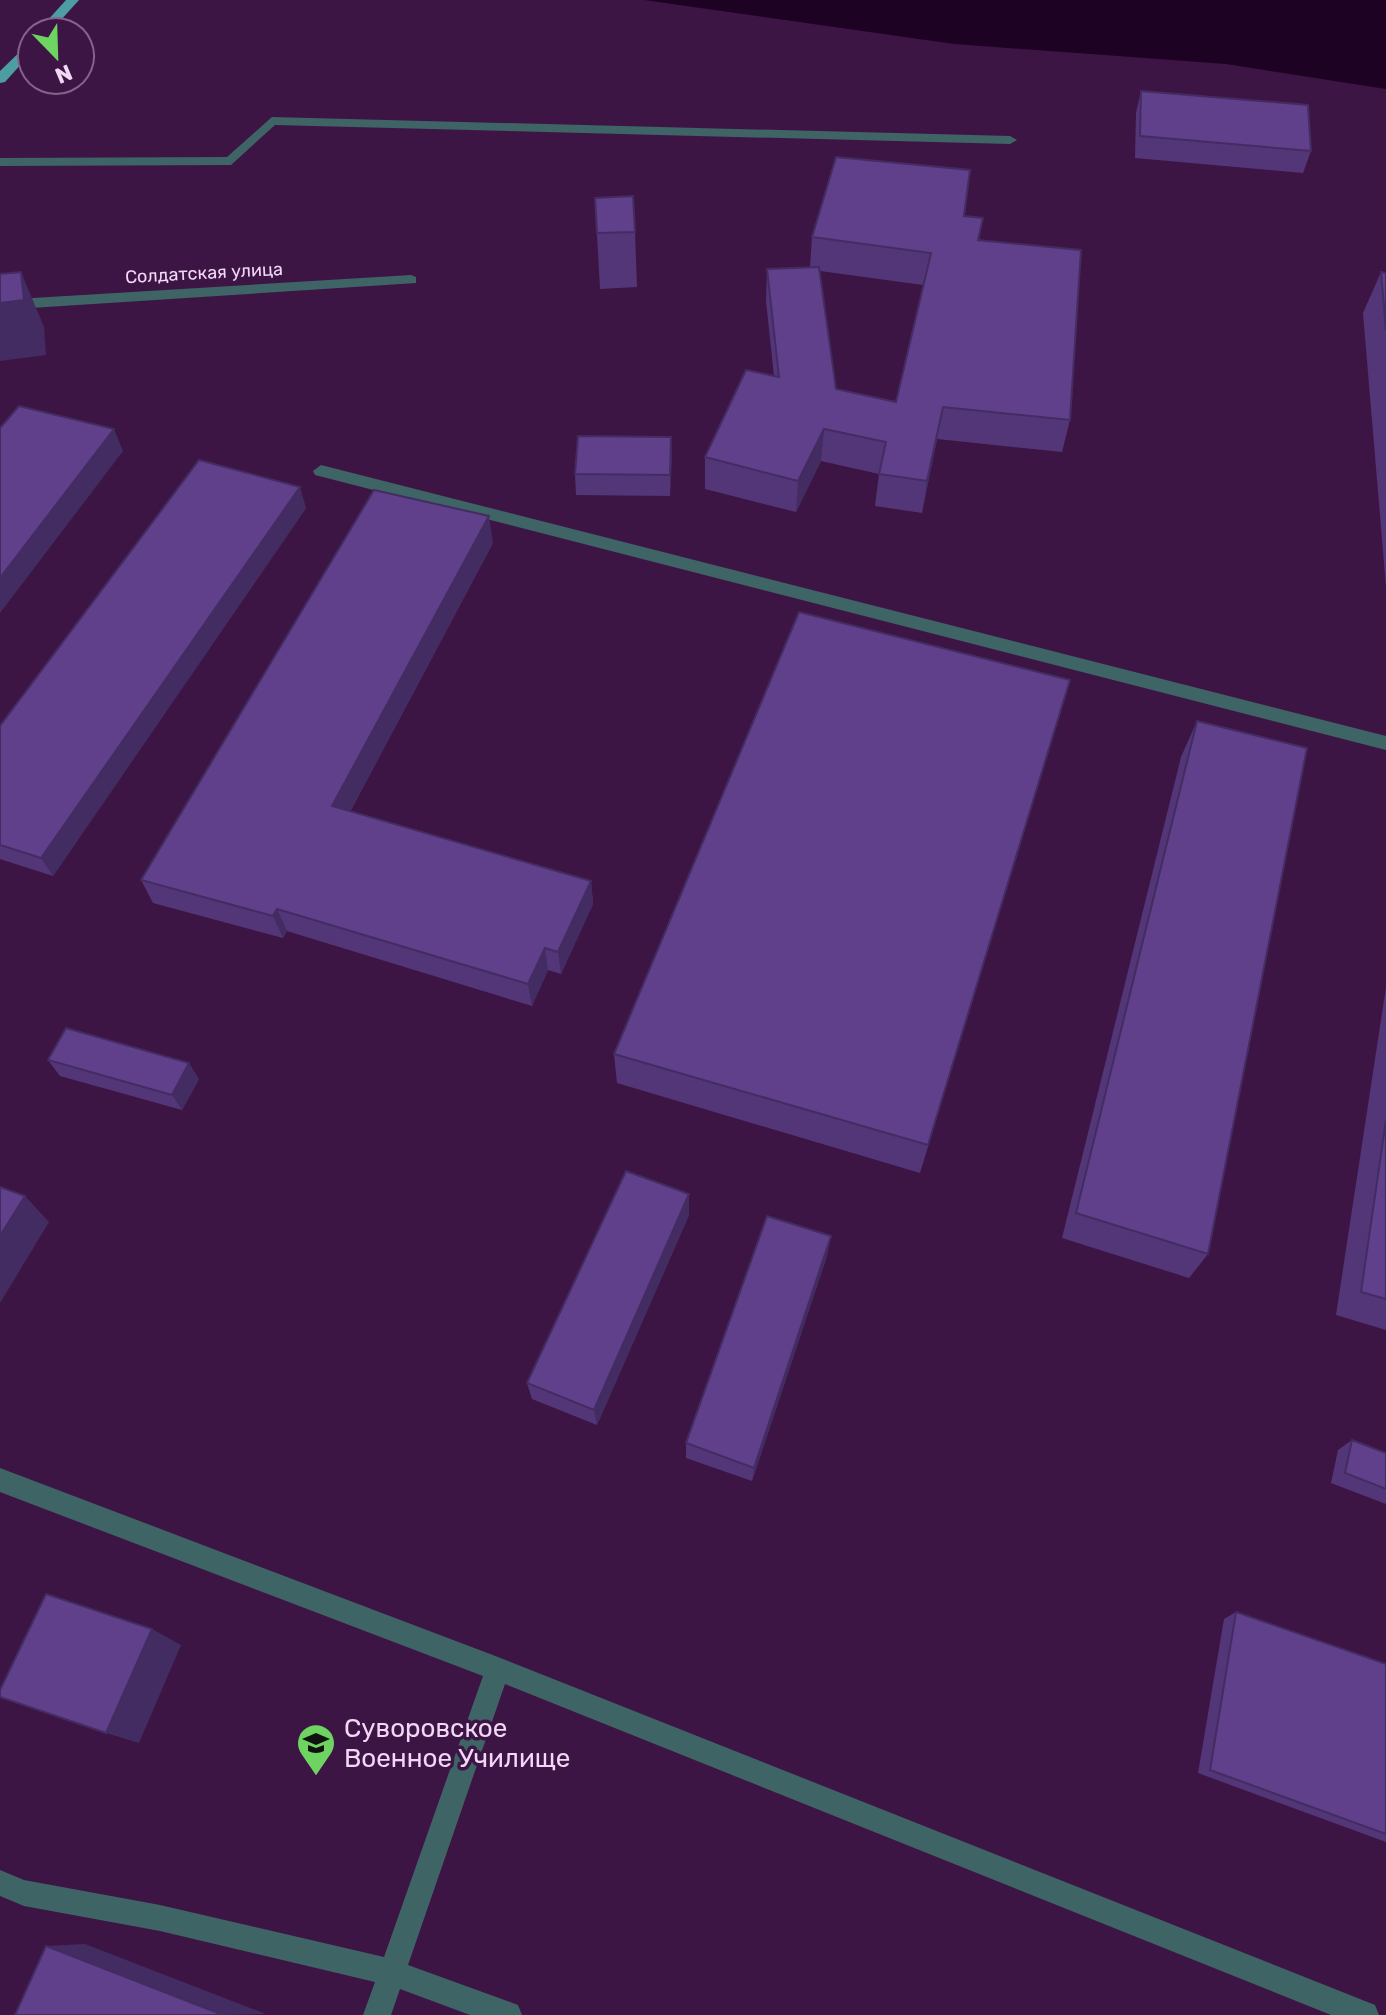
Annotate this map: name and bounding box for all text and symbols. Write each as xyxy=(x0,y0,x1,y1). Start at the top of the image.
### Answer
north arrow xyxy=(16,16,96,96)
text: N xyxy=(51,58,76,89)
street label: Солдатская улица xyxy=(125,258,283,288)
place label: Суворовское Военное Училище xyxy=(344,1713,570,1774)
school or university icon: Суворовское Военное Училище xyxy=(295,1722,337,1777)

